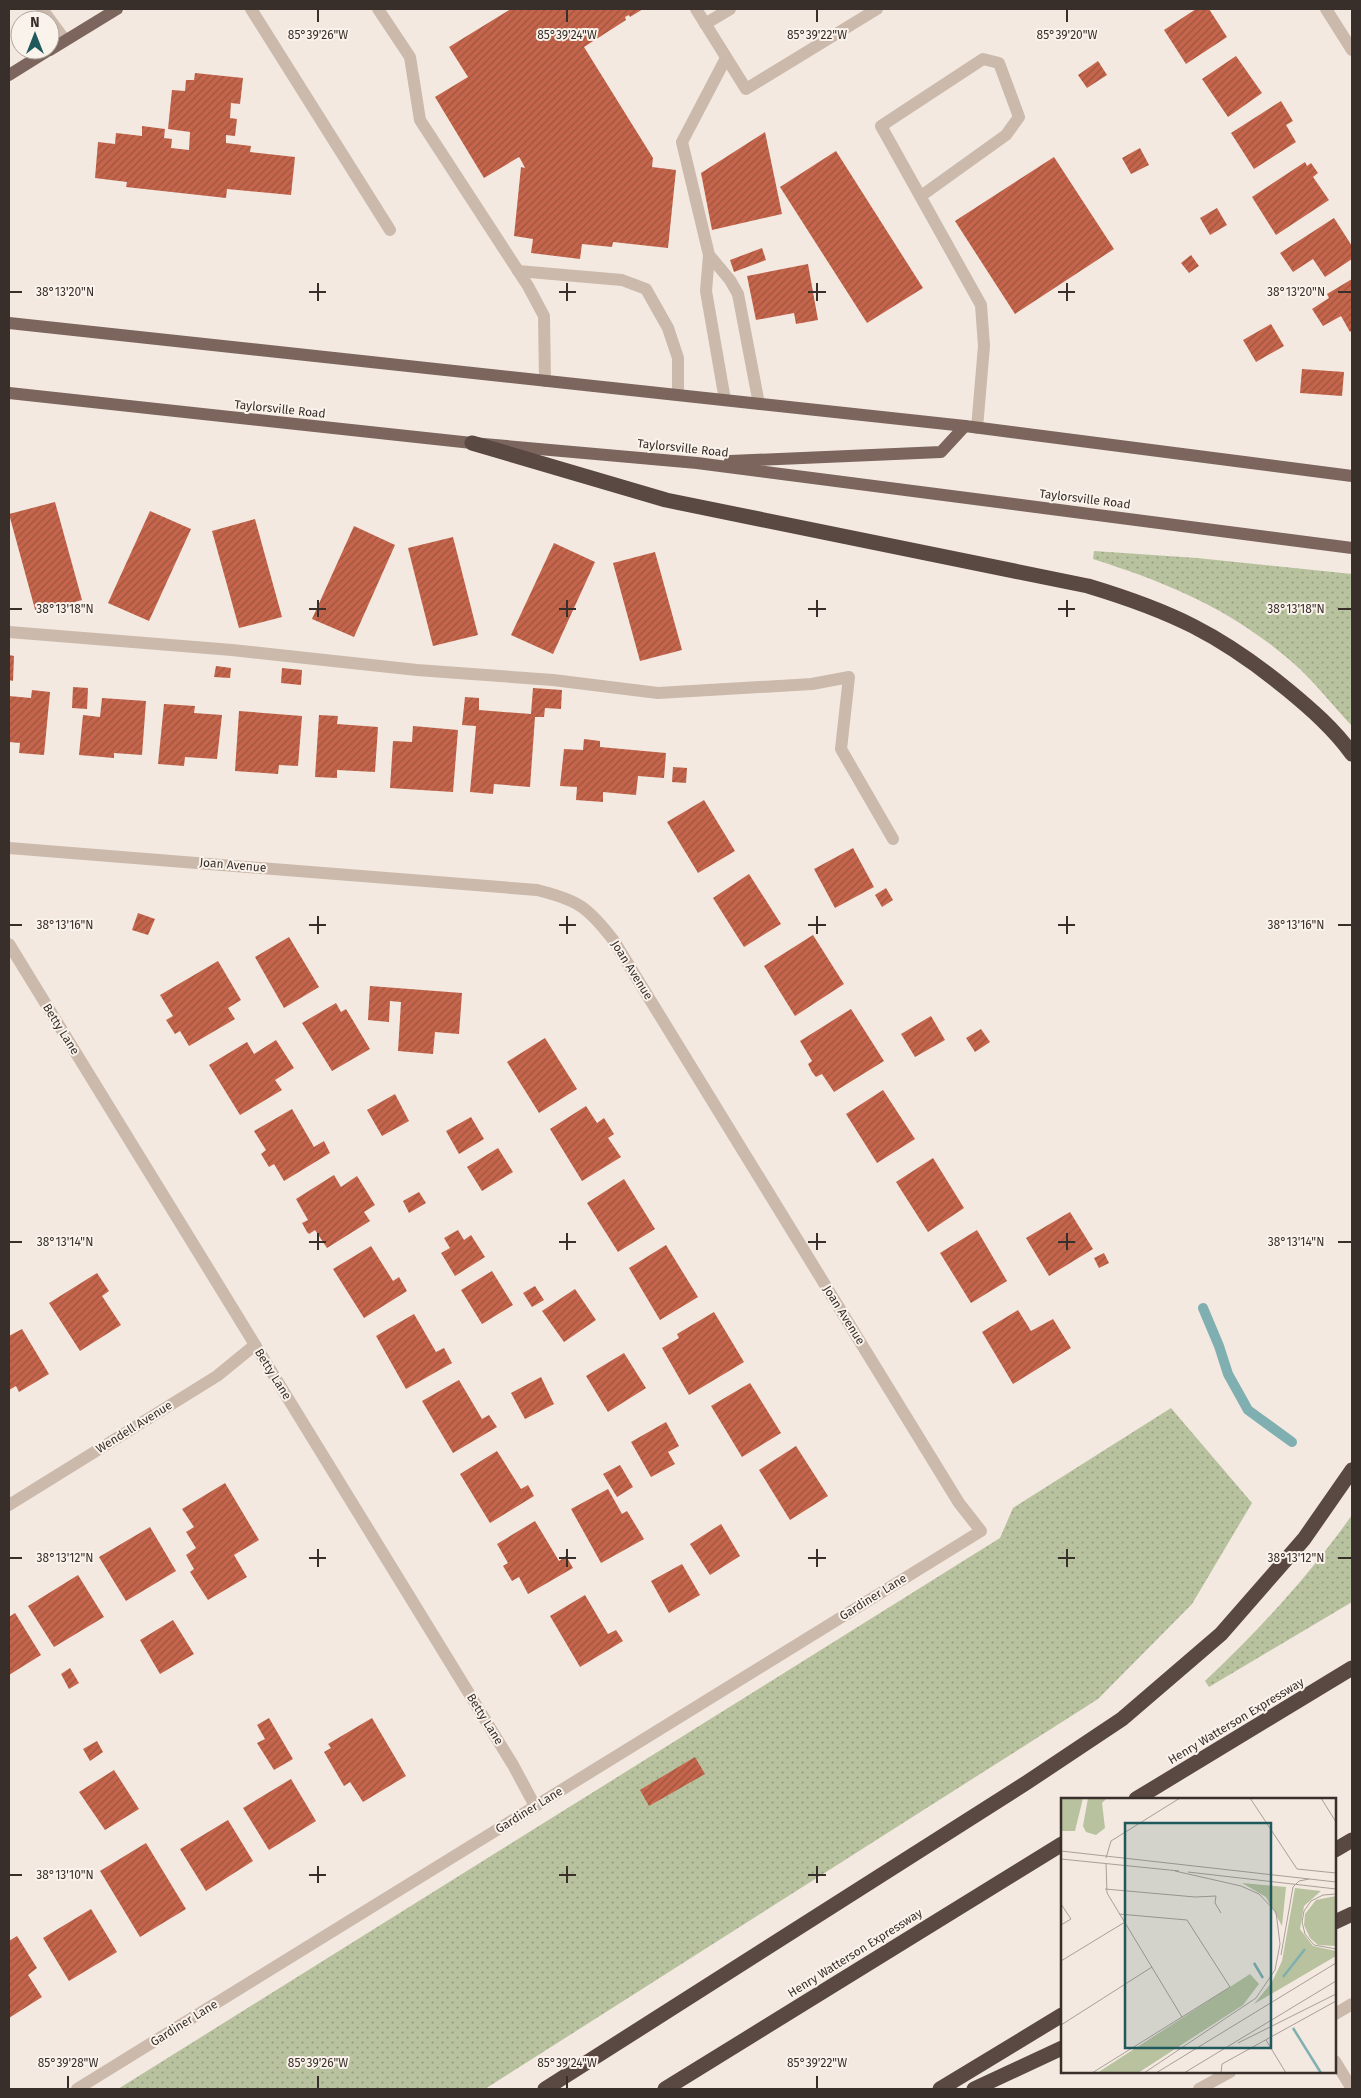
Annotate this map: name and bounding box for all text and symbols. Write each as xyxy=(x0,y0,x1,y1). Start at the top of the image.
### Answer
north arrow xyxy=(10,10,60,60)
text: N xyxy=(30,14,40,31)
text: 85°39'26"W xyxy=(288,28,348,42)
text: 85°39'24"W xyxy=(537,28,597,42)
text: 85°39'22"W xyxy=(787,28,847,42)
text: 85°39'20"W xyxy=(1037,28,1097,42)
text: 38°13'20"N xyxy=(36,285,94,299)
text: 38°13'20"N xyxy=(1267,285,1325,299)
street label: Taylorsville Road xyxy=(234,397,326,421)
street label: Taylorsville Road xyxy=(637,436,729,460)
street label: Taylorsville Road xyxy=(1039,486,1131,512)
text: 38°13'18"N xyxy=(36,602,94,616)
text: 38°13'18"N xyxy=(1267,602,1325,616)
street label: Joan Avenue xyxy=(199,855,267,875)
text: 38°13'16"N xyxy=(36,918,94,932)
text: 38°13'16"N xyxy=(1267,918,1325,932)
street label: Joan Avenue xyxy=(608,938,656,1002)
street label: Betty Lane xyxy=(40,1001,82,1057)
text: 38°13'14"N xyxy=(37,1235,93,1249)
text: 38°13'14"N xyxy=(1268,1235,1324,1249)
street label: Joan Avenue xyxy=(820,1283,868,1347)
street label: Betty Lane xyxy=(252,1346,294,1402)
street label: Wendell Avenue xyxy=(93,1398,175,1456)
text: 38°13'12"N xyxy=(37,1551,93,1565)
text: 38°13'12"N xyxy=(1268,1551,1324,1565)
street label: Gardiner Lane xyxy=(837,1571,909,1623)
street label: Henry Watterson Expressway xyxy=(1166,1675,1306,1767)
street label: Betty Lane xyxy=(464,1691,506,1747)
street label: Gardiner Lane xyxy=(493,1784,565,1836)
inset map xyxy=(1061,1798,1336,2073)
text: 38°13'10"N xyxy=(36,1868,94,1882)
street label: Henry Watterson Expressway xyxy=(785,1906,925,2000)
street label: Gardiner Lane xyxy=(148,1997,220,2049)
text: 85°39'28"W xyxy=(38,2056,98,2070)
text: 85°39'26"W xyxy=(288,2056,348,2070)
text: 85°39'24"W xyxy=(537,2056,597,2070)
text: 85°39'22"W xyxy=(787,2056,847,2070)

